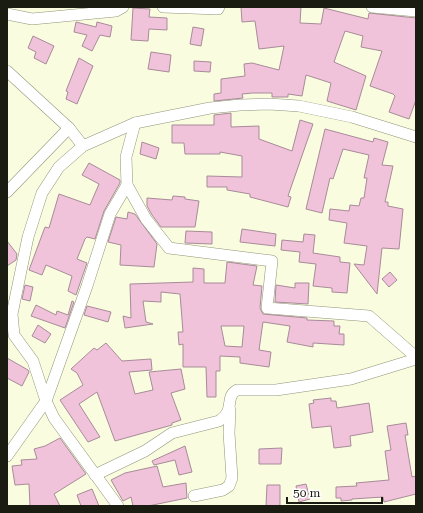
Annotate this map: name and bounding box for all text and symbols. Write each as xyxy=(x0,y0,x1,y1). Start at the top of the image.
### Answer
scale bar xyxy=(287,479,382,505)
text: 50 m xyxy=(293,486,320,500)

